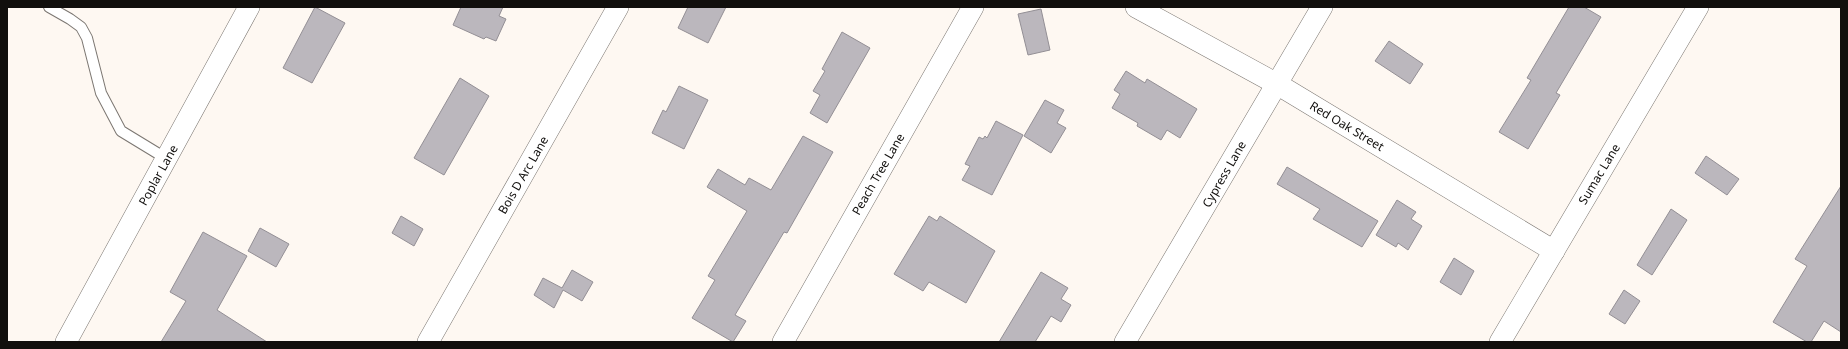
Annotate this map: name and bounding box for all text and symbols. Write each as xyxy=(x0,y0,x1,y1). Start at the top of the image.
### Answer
street label: Red Oak Street xyxy=(1307,97,1388,155)
street label: Peach Tree Lane xyxy=(848,130,908,218)
street label: Bois D Arc Lane xyxy=(494,133,552,217)
street label: Cypress Lane xyxy=(1198,137,1250,210)
street label: Sumac Lane xyxy=(1574,140,1624,208)
street label: Poplar Lane xyxy=(134,141,182,208)

